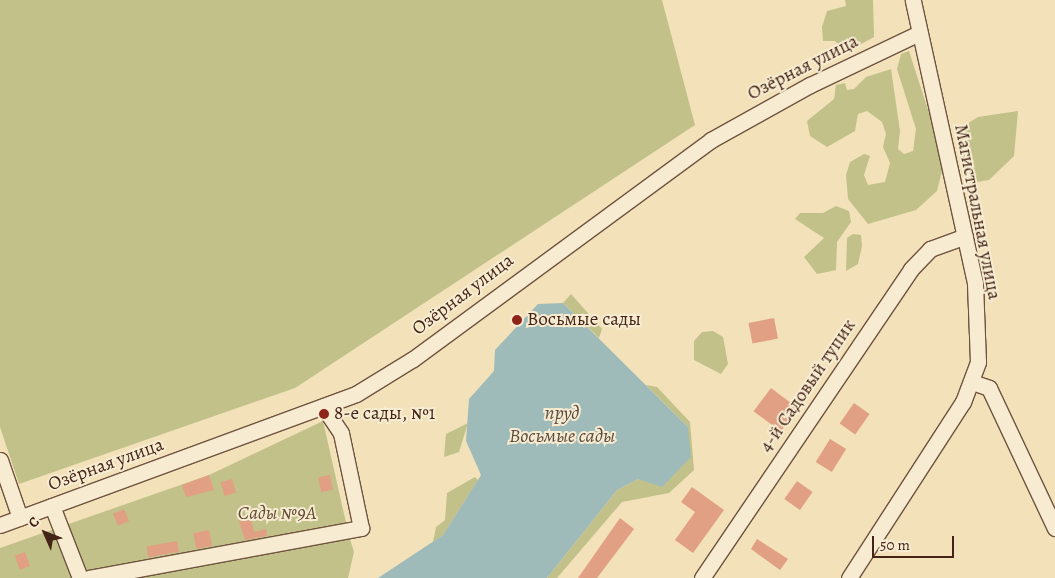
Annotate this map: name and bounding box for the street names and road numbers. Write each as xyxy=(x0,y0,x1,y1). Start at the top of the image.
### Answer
street label: Озёрная улица xyxy=(744,30,862,106)
street label: Магистральная улица xyxy=(949,122,1005,302)
street label: Озёрная улица xyxy=(408,249,518,341)
street label: 4-й Садовый тупик xyxy=(755,315,861,457)
street label: Озёрная улица xyxy=(45,434,167,496)

